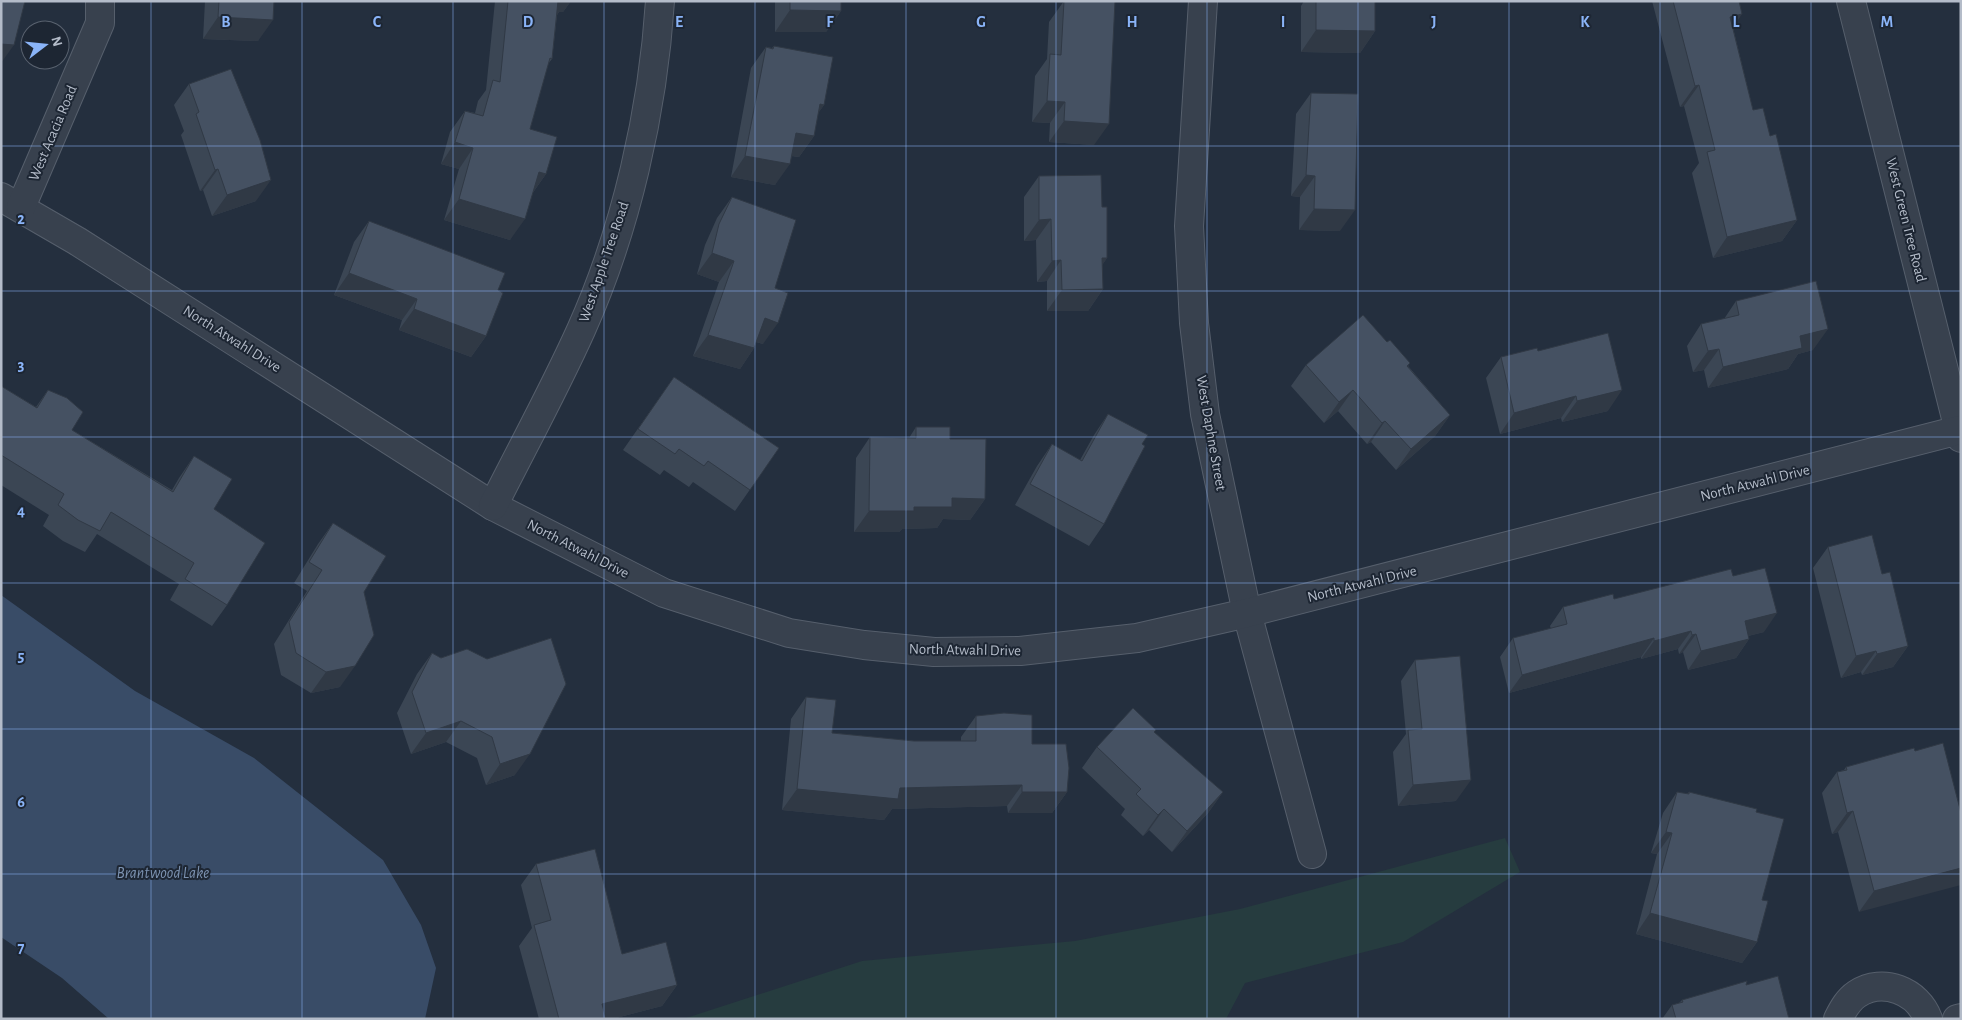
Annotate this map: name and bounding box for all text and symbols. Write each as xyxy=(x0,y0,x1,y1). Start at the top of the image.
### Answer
text: B xyxy=(221,14,231,30)
text: C xyxy=(373,14,382,30)
text: D xyxy=(523,14,534,30)
text: E xyxy=(675,14,683,30)
text: F xyxy=(826,14,834,30)
text: G xyxy=(976,14,986,30)
text: H xyxy=(1126,14,1138,30)
text: I xyxy=(1281,14,1285,30)
text: J xyxy=(1431,14,1437,30)
text: K xyxy=(1580,14,1590,30)
text: L xyxy=(1733,14,1740,30)
text: M xyxy=(1881,14,1893,30)
north arrow xyxy=(20,20,70,70)
text: N xyxy=(48,35,65,48)
street label: West Acacia Road xyxy=(26,83,80,183)
street label: West Green Tree Road xyxy=(1883,156,1929,284)
street label: West Apple Tree Road xyxy=(576,200,632,324)
text: 2 xyxy=(17,211,25,227)
street label: North Atwahl Drive xyxy=(180,303,284,375)
text: 3 xyxy=(18,357,25,373)
street label: West Daphne Street xyxy=(1193,374,1229,492)
street label: North Atwahl Drive xyxy=(1699,462,1811,504)
text: 4 xyxy=(17,503,25,519)
street label: North Atwahl Drive xyxy=(525,517,631,581)
street label: North Atwahl Drive xyxy=(1306,563,1418,605)
street label: North Atwahl Drive xyxy=(909,642,1021,658)
text: 5 xyxy=(18,648,25,664)
text: 6 xyxy=(17,794,25,810)
water label: Brantwood Lake xyxy=(117,865,209,881)
text: 7 xyxy=(18,940,25,956)

